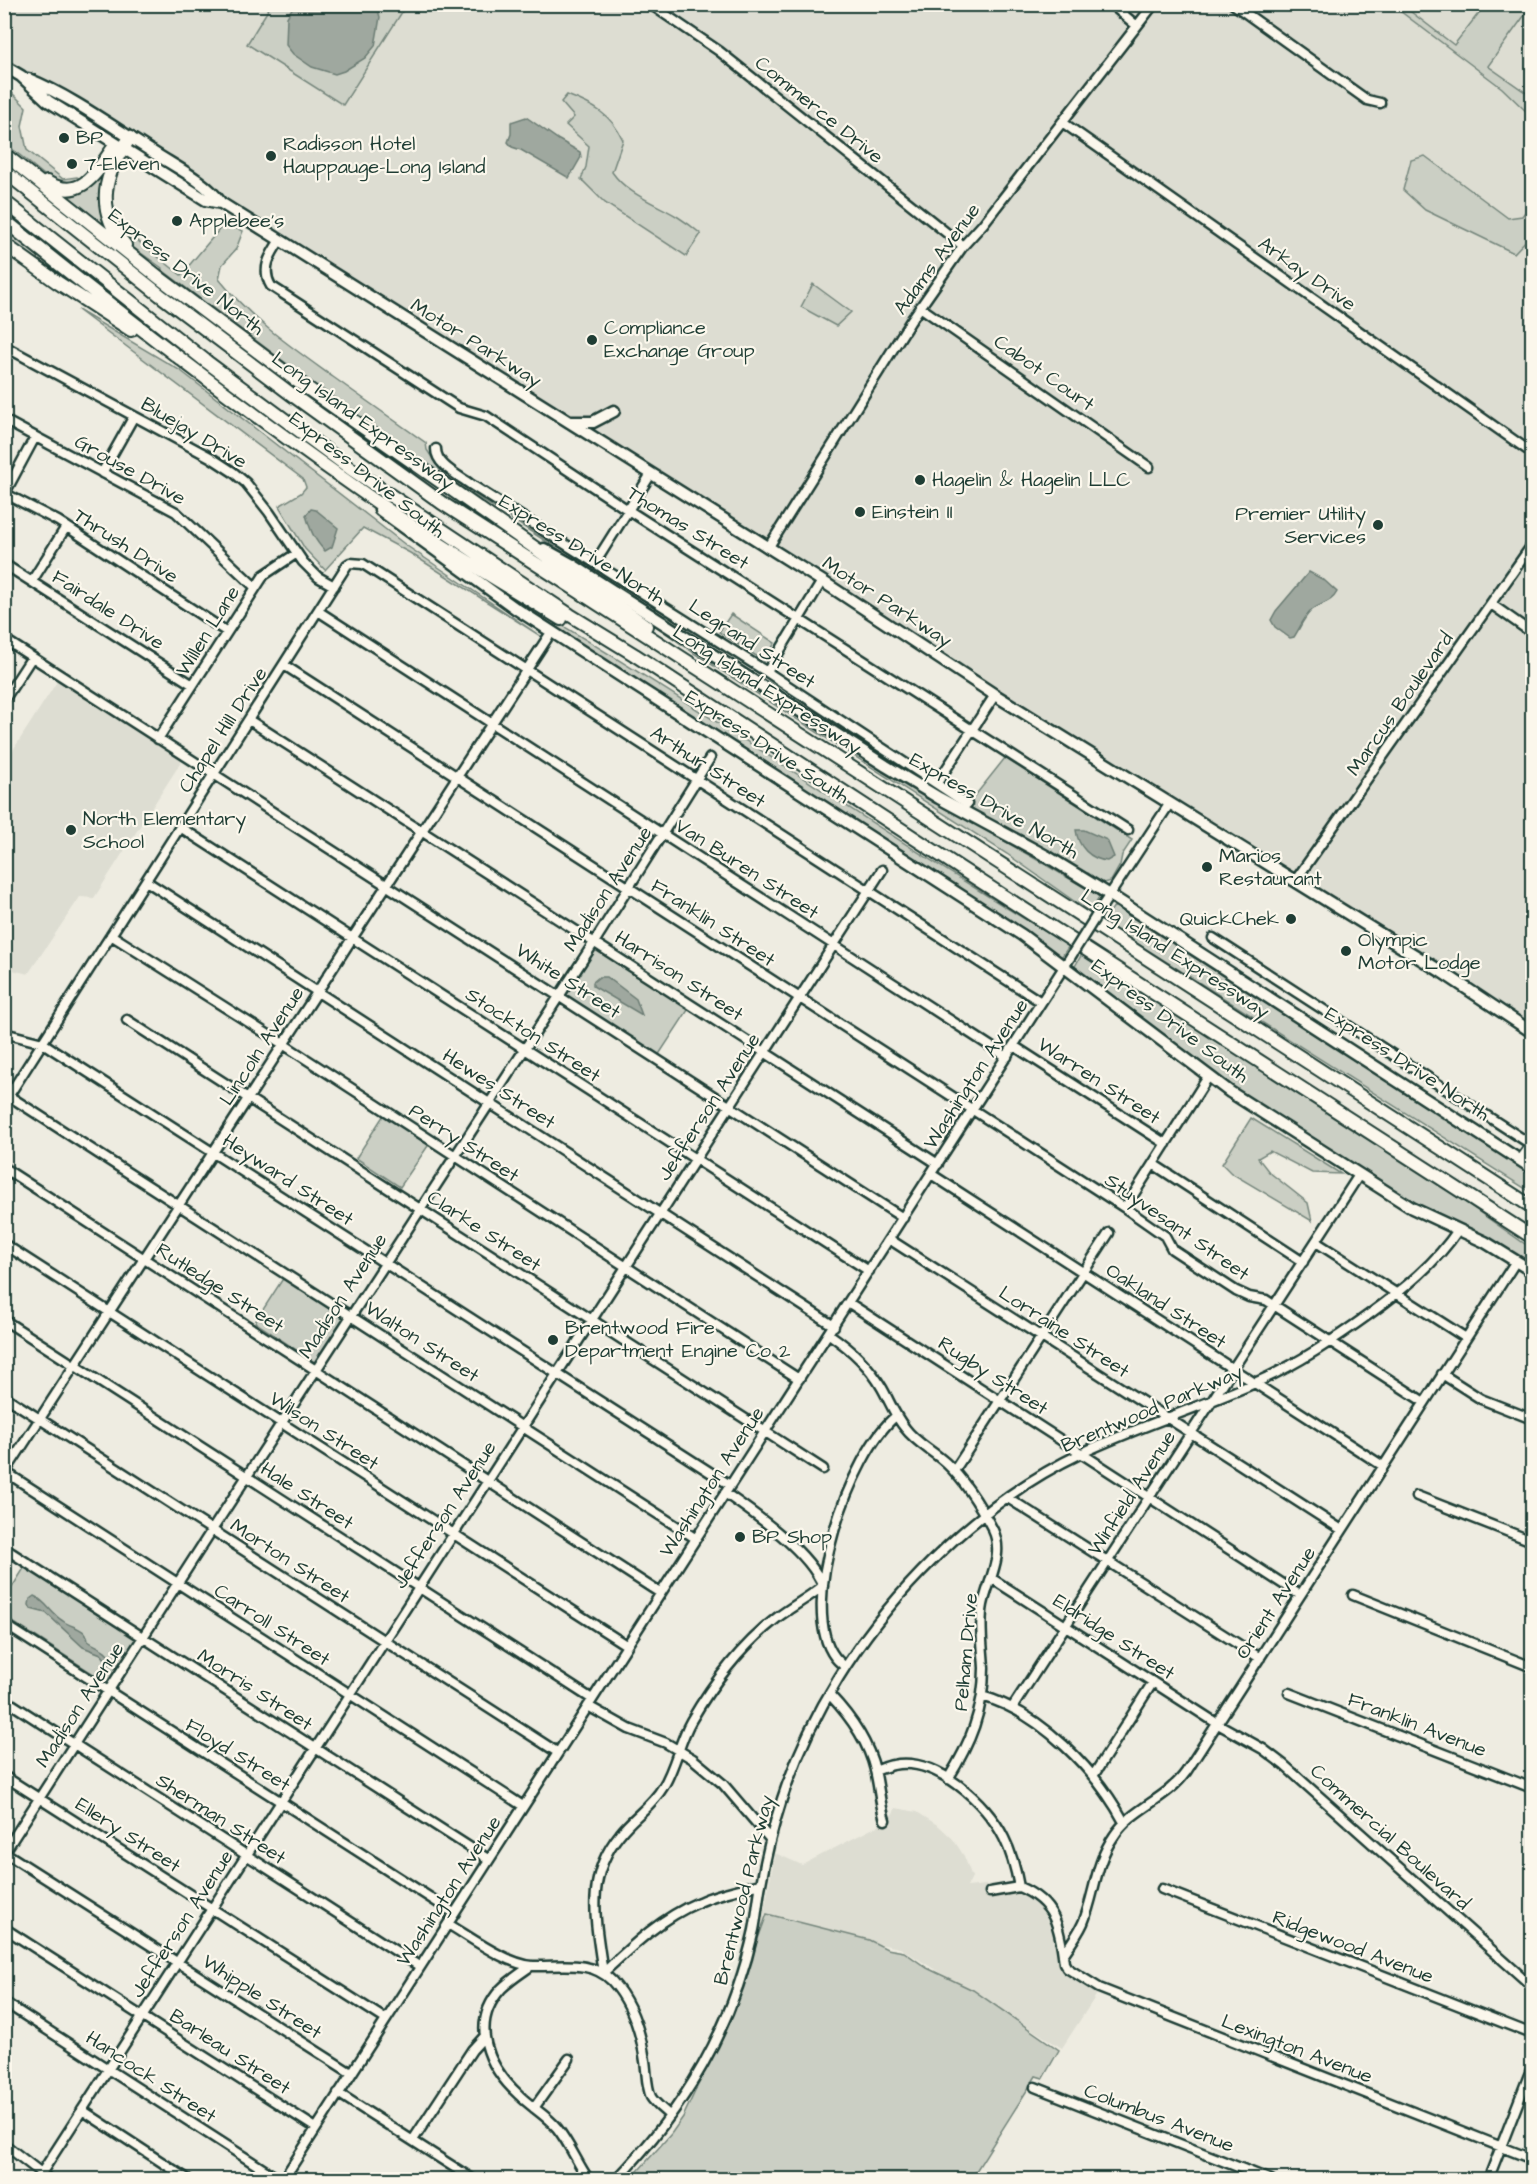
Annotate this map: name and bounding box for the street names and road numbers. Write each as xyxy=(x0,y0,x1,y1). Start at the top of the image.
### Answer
street label: Commerce Drive xyxy=(749,49,889,171)
street label: Adams Avenue xyxy=(887,197,987,321)
street label: Express Drive North xyxy=(102,202,270,342)
street label: Arkay Drive xyxy=(1252,230,1362,319)
street label: Motor Parkway xyxy=(405,291,547,395)
street label: Cabot Court xyxy=(988,328,1100,418)
street label: Long Island Expressway xyxy=(265,345,460,498)
street label: Bluejay Drive xyxy=(135,390,252,477)
street label: Express Drive South xyxy=(283,405,451,545)
street label: Grouse Drive xyxy=(69,428,191,512)
street label: Thomas Street xyxy=(622,479,754,577)
street label: Express Drive North xyxy=(493,487,671,613)
street label: Thrush Drive xyxy=(68,502,184,590)
street label: Motor Parkway xyxy=(816,549,957,655)
street label: Fairdale Drive xyxy=(46,563,170,657)
street label: Willen Lane xyxy=(169,580,247,682)
street label: Legrand Street xyxy=(683,592,821,696)
street label: Long Island Expressway xyxy=(667,618,867,762)
street label: Marcus Boulevard xyxy=(1340,626,1460,782)
street label: Chapel Hill Drive xyxy=(172,661,274,798)
street label: Express Drive South xyxy=(679,683,855,811)
street label: Arthur Street xyxy=(645,719,771,815)
street label: Express Drive North xyxy=(904,746,1084,866)
street label: Van Buren Street xyxy=(669,812,825,926)
street label: Madison Avenue xyxy=(557,821,659,957)
street label: Franklin Street xyxy=(645,872,781,974)
street label: Long Island Expressway xyxy=(1075,882,1275,1026)
street label: Harrison Street xyxy=(609,924,749,1028)
street label: White Street xyxy=(510,936,626,1026)
street label: Express Drive South xyxy=(1085,952,1255,1090)
street label: Lincoln Avenue xyxy=(213,981,311,1111)
street label: Stockton Street xyxy=(460,981,606,1089)
street label: Washington Avenue xyxy=(917,993,1036,1155)
street label: Express Drive North xyxy=(1319,1000,1495,1128)
street label: Jefferson Avenue xyxy=(651,1027,767,1186)
street label: Warren Street xyxy=(1032,1031,1166,1131)
street label: Hewes Street xyxy=(437,1042,561,1136)
street label: Perry Street xyxy=(403,1097,525,1190)
street label: Heyward Street xyxy=(216,1127,359,1234)
street label: Stuyvesant Street xyxy=(1098,1166,1255,1288)
street label: Clarke Street xyxy=(421,1183,547,1279)
street label: Madison Avenue xyxy=(292,1228,394,1364)
street label: Rutledge Street xyxy=(150,1236,290,1341)
street label: Oakland Street xyxy=(1100,1256,1232,1356)
street label: Lorraine Street xyxy=(993,1279,1135,1385)
street label: Walton Street xyxy=(359,1295,485,1389)
street label: Rugby Street xyxy=(932,1330,1054,1423)
street label: Brentwood Parkway xyxy=(1057,1358,1247,1461)
street label: Wilson Street xyxy=(264,1385,384,1477)
street label: Washington Avenue xyxy=(653,1401,772,1563)
street label: Winfield Avenue xyxy=(1081,1425,1183,1561)
street label: Jefferson Avenue xyxy=(387,1435,503,1594)
street label: Hale Street xyxy=(255,1455,359,1537)
street label: Morton Street xyxy=(225,1512,355,1610)
street label: Orient Avenue xyxy=(1229,1541,1323,1665)
street label: Carroll Street xyxy=(208,1577,336,1673)
street label: Eldridge Street xyxy=(1047,1587,1180,1688)
street label: Pelham Drive xyxy=(947,1592,985,1712)
street label: Madison Avenue xyxy=(29,1637,131,1773)
street label: Morris Street xyxy=(192,1642,318,1738)
street label: Franklin Avenue xyxy=(1344,1686,1491,1764)
street label: Floyd Street xyxy=(180,1712,296,1799)
street label: Commercial Boulevard xyxy=(1304,1757,1476,1917)
street label: Sherman Street xyxy=(150,1766,292,1872)
street label: Ellery Street xyxy=(69,1790,186,1880)
street label: Brentwood Parkway xyxy=(707,1792,782,1988)
street label: Washington Avenue xyxy=(390,1810,509,1972)
street label: Jefferson Avenue xyxy=(124,1844,240,2003)
street label: Ridgewood Avenue xyxy=(1268,1903,1438,1992)
street label: Whipple Street xyxy=(197,1948,327,2046)
street label: Barleau Street xyxy=(164,2002,296,2102)
street label: Lexington Avenue xyxy=(1217,2007,1377,2092)
street label: Hancock Street xyxy=(80,2024,222,2130)
street label: Columbus Avenue xyxy=(1080,2076,1238,2160)

